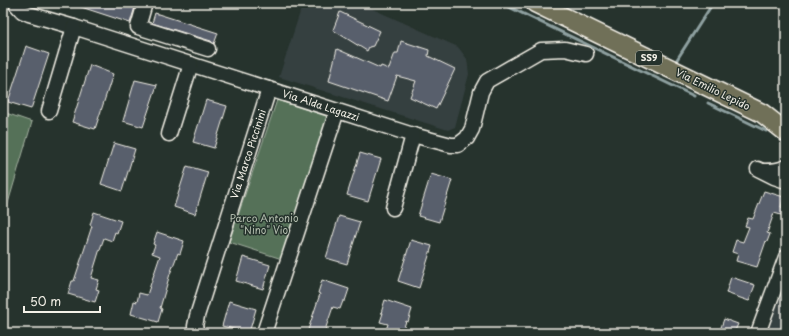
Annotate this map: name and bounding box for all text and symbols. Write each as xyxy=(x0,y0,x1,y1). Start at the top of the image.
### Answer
road number: SS9 xyxy=(636,51,662,65)
street label: Via Emilio Lepido xyxy=(673,64,753,113)
street label: Via Alda Lagazzi xyxy=(281,85,362,124)
street label: Via Marco Piccinini xyxy=(226,107,269,201)
park label: Parco Antonio "Nino" Vio xyxy=(230,210,299,237)
scale bar xyxy=(24,288,100,314)
text: 50 m xyxy=(30,292,61,310)

